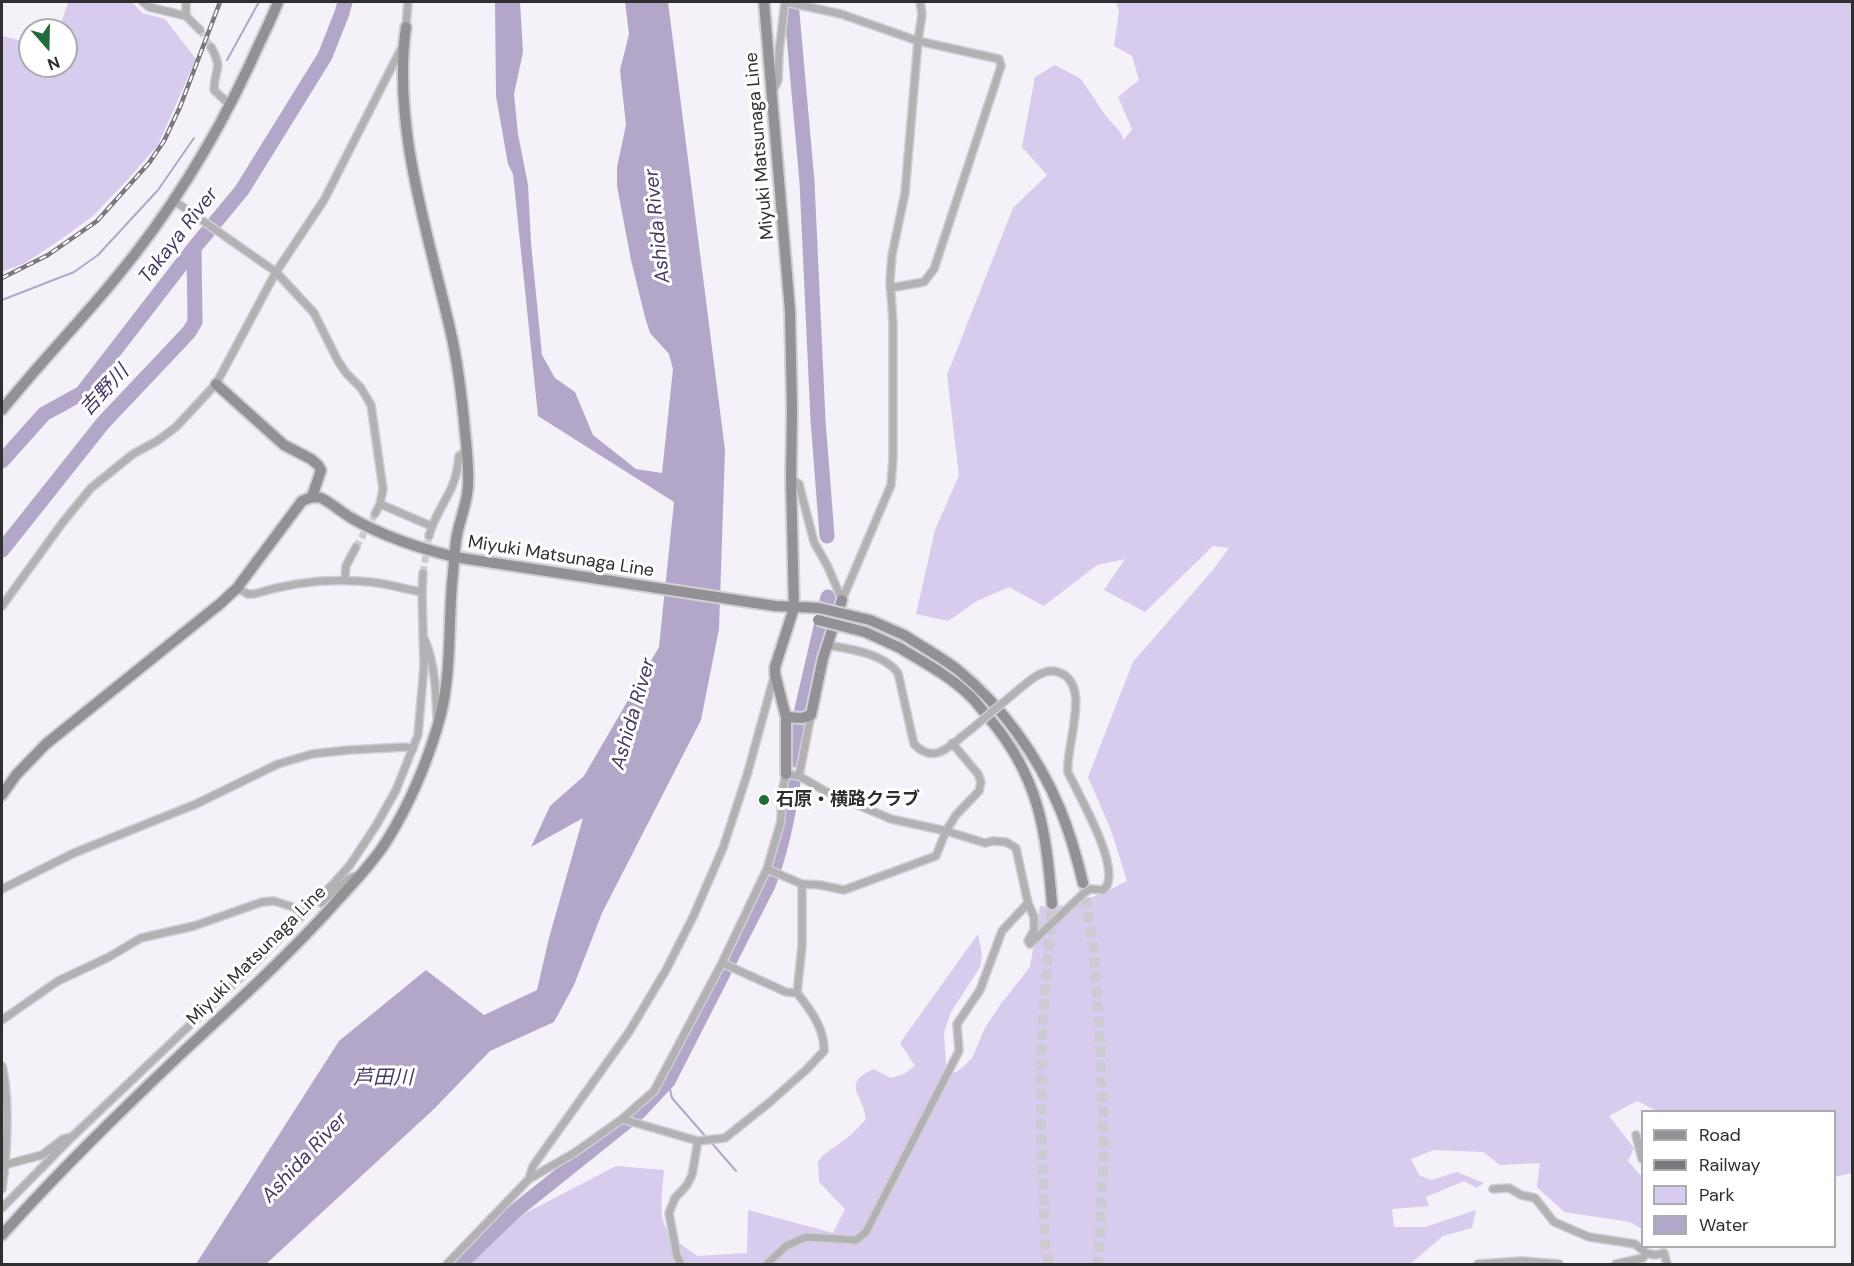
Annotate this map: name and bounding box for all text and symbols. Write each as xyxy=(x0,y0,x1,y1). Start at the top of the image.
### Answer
north arrow xyxy=(18,18,78,78)
street label: Miyuki Matsunaga Line xyxy=(741,51,779,241)
text: N xyxy=(45,52,63,75)
water label: Ashida River xyxy=(640,168,676,284)
water label: Takaya River xyxy=(134,183,224,289)
water label: 吉野川 xyxy=(76,361,134,421)
street label: Miyuki Matsunaga Line xyxy=(466,532,656,582)
water label: Ashida River xyxy=(607,656,661,772)
place label: 石原・横路クラブ xyxy=(776,789,920,811)
marker: 石原・横路クラブ xyxy=(757,793,771,807)
street label: Miyuki Matsunaga Line xyxy=(183,882,331,1030)
water label: 芦田川 xyxy=(353,1067,413,1091)
water label: Ashida River xyxy=(257,1108,353,1208)
legend xyxy=(1641,1110,1836,1248)
text: Road xyxy=(1699,1123,1741,1147)
text: Railway xyxy=(1699,1153,1761,1177)
text: Park xyxy=(1699,1183,1735,1207)
text: Water xyxy=(1699,1213,1749,1237)

